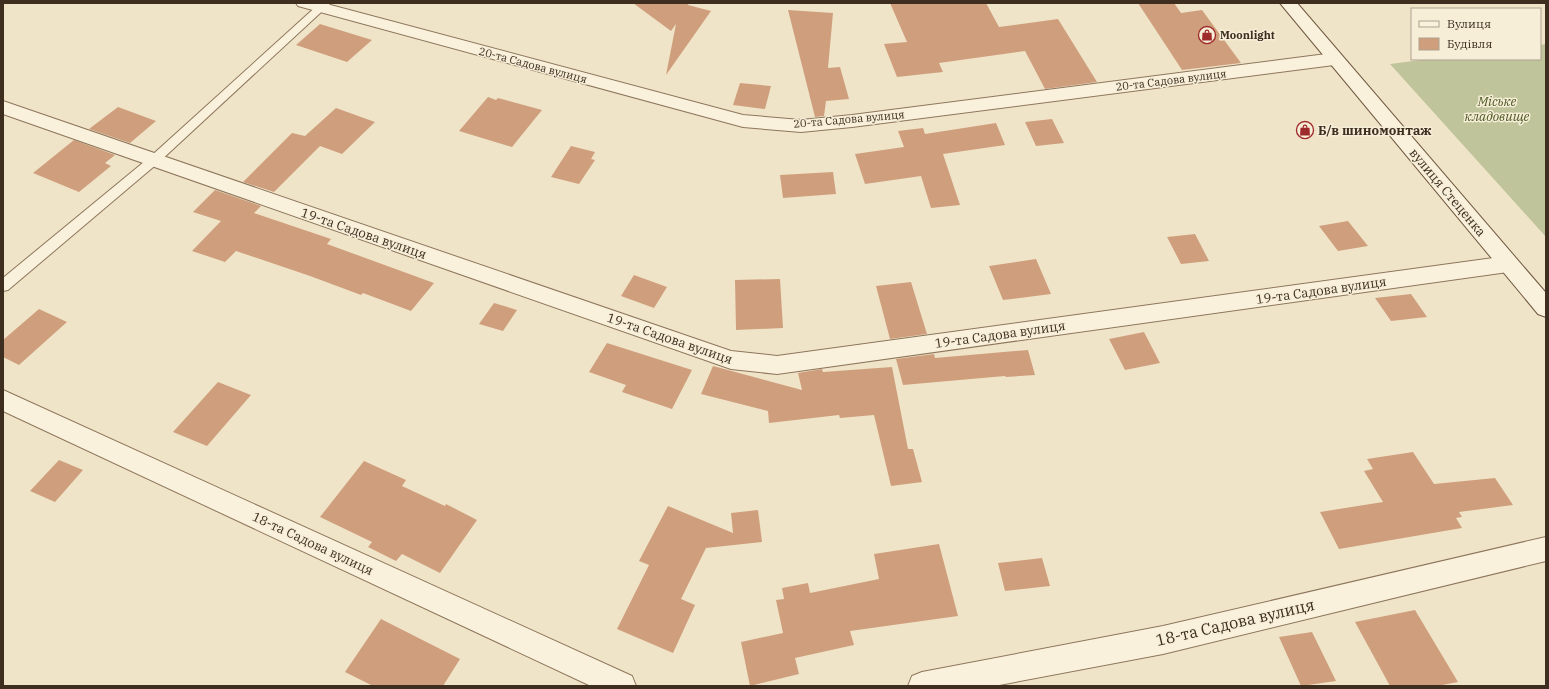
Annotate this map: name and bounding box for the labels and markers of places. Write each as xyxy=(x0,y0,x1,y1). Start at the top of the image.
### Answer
shop icon: Moonlight xyxy=(1197,25,1217,45)
place label: Moonlight xyxy=(1220,28,1275,42)
shop icon: Б/в шиномонтаж xyxy=(1295,120,1315,140)
place label: Б/в шиномонтаж xyxy=(1318,122,1432,139)

